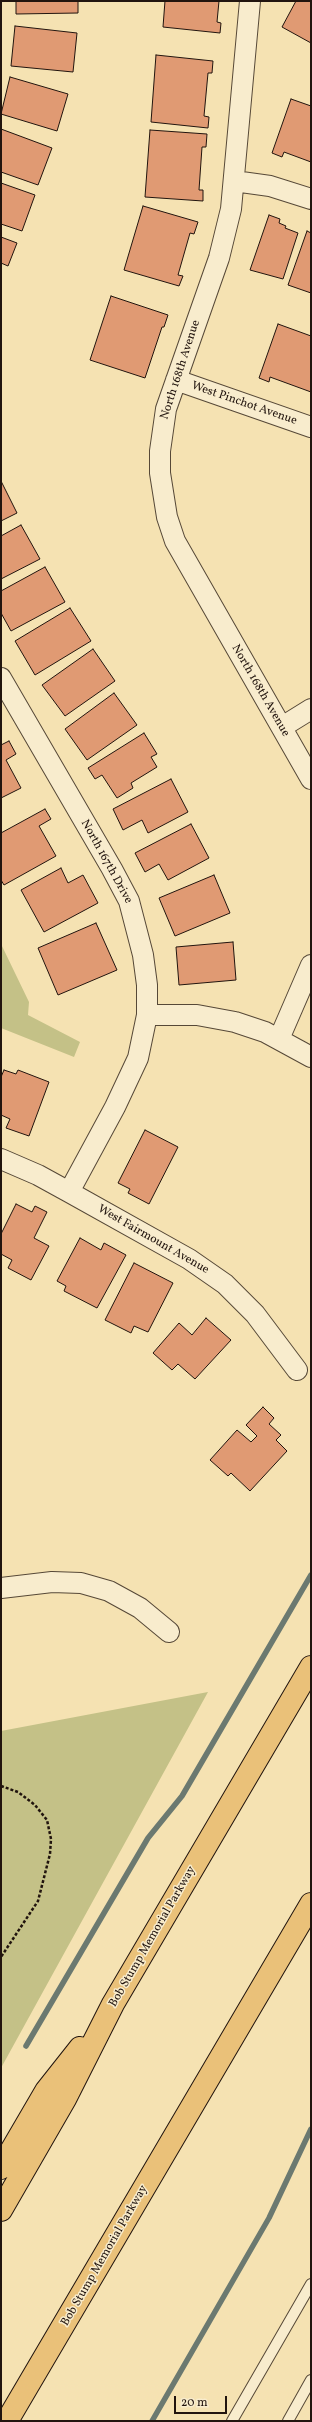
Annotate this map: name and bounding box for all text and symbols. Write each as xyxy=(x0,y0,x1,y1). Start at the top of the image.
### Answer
street label: North 168th Avenue xyxy=(158,318,204,422)
street label: West Pinchot Avenue xyxy=(189,379,299,429)
street label: North 168th Avenue xyxy=(228,642,292,740)
street label: North 167th Drive xyxy=(77,818,135,906)
street label: West Fairmount Avenue xyxy=(95,1202,211,1278)
street label: Bob Stump Memorial Parkway xyxy=(107,1864,199,2010)
street label: Bob Stump Memorial Parkway xyxy=(59,2183,151,2329)
scale bar xyxy=(176,2388,229,2414)
text: 20 m xyxy=(181,2395,208,2411)

